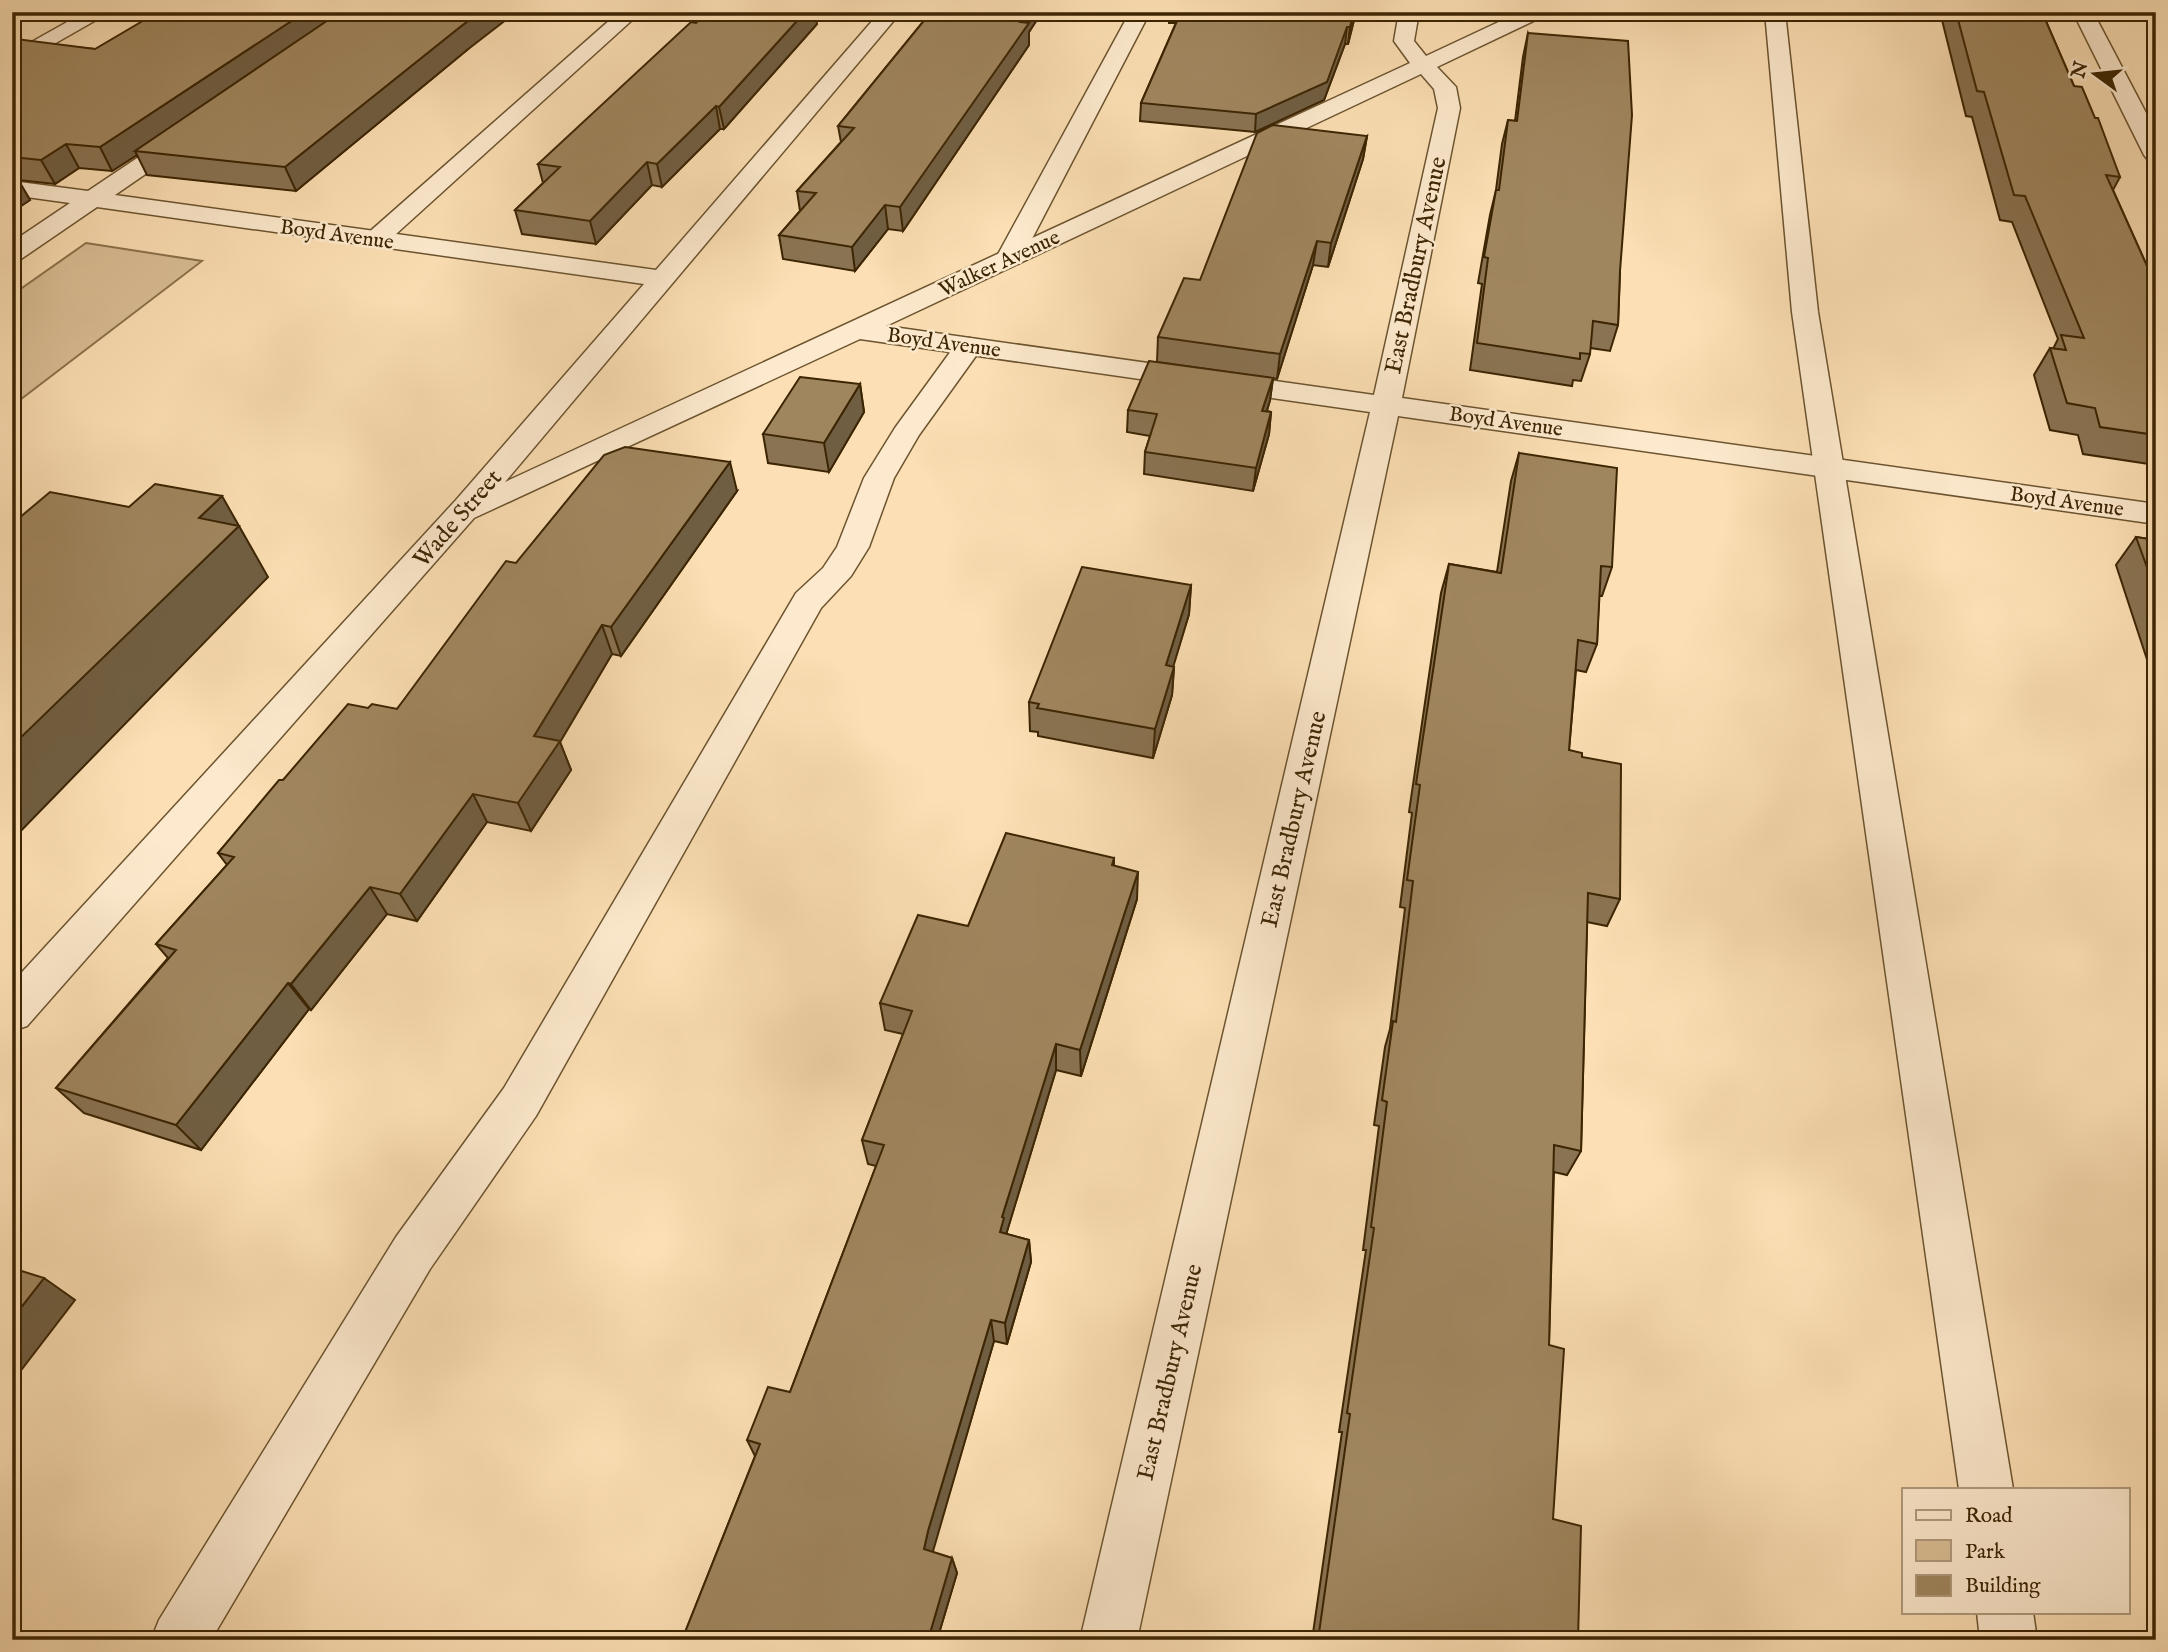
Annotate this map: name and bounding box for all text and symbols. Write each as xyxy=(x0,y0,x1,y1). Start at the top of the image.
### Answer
north arrow xyxy=(2060,38,2130,108)
text: N xyxy=(2067,59,2094,82)
street label: East Bradbury Avenue xyxy=(1378,154,1455,377)
street label: Boyd Avenue xyxy=(278,214,396,257)
street label: Walker Avenue xyxy=(935,224,1065,304)
street label: Boyd Avenue xyxy=(885,322,1003,365)
street label: Boyd Avenue xyxy=(1447,401,1565,444)
street label: Wade Street xyxy=(407,463,509,575)
street label: Boyd Avenue xyxy=(2008,481,2126,524)
street label: East Bradbury Avenue xyxy=(1254,708,1334,931)
street label: East Bradbury Avenue xyxy=(1130,1261,1210,1484)
legend xyxy=(1902,1488,2130,1614)
text: Road xyxy=(1965,1503,2013,1530)
text: Park xyxy=(1965,1539,2006,1566)
text: Building xyxy=(1965,1573,2041,1600)

